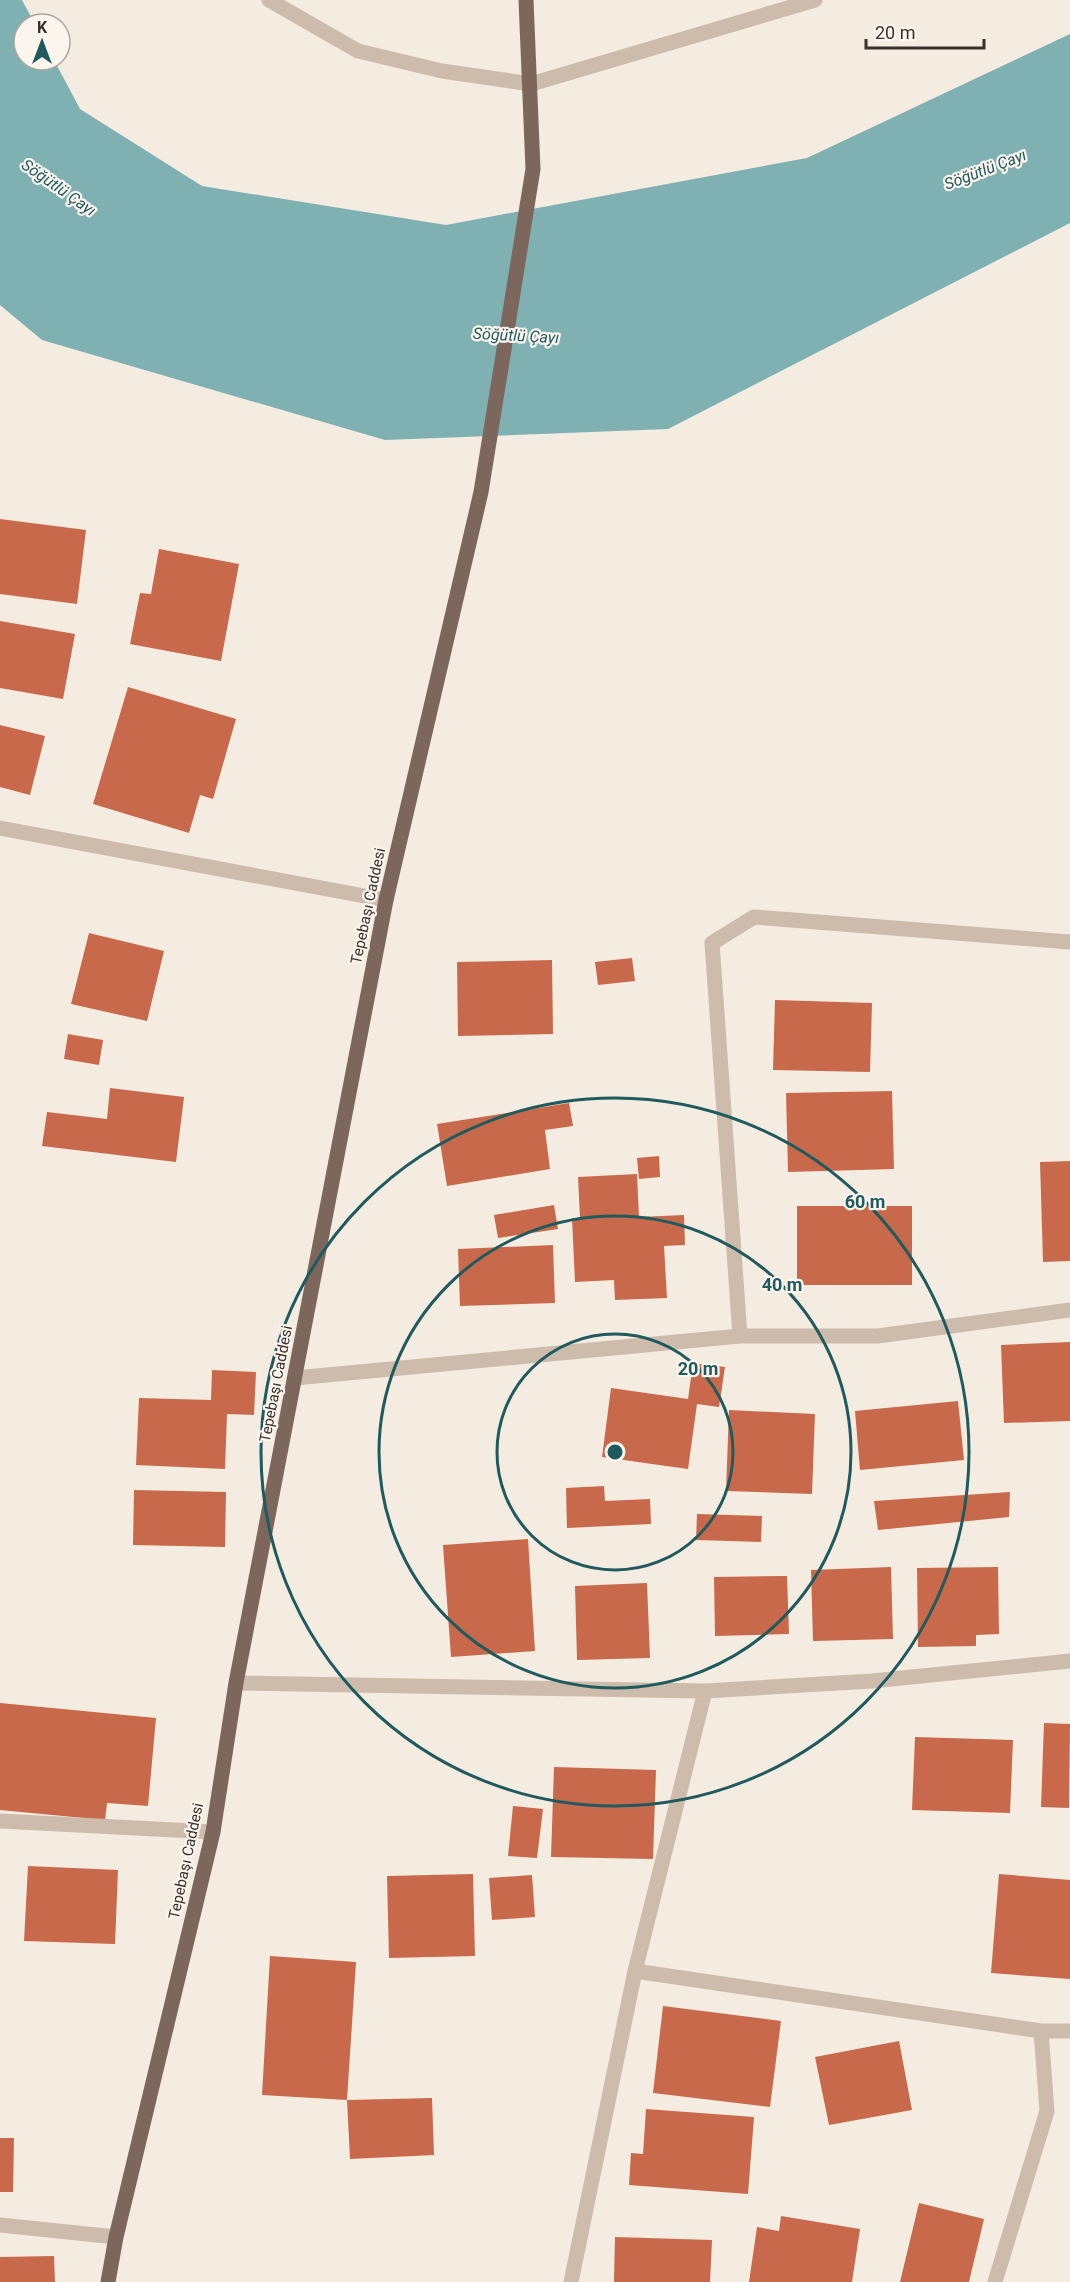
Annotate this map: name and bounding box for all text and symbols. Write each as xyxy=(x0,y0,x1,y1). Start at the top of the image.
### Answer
north arrow xyxy=(12,12,72,72)
scale bar xyxy=(866,12,984,50)
text: K xyxy=(37,18,48,37)
text: 20 m xyxy=(875,22,915,43)
water label: Söğütlü Çayı xyxy=(941,145,1029,194)
water label: Söğütlü Çayı xyxy=(18,155,100,220)
water label: Söğütlü Çayı xyxy=(472,324,560,347)
street label: Tepebaşı Caddesi xyxy=(347,846,389,966)
text: 60 m xyxy=(845,1191,885,1212)
text: 40 m xyxy=(762,1274,802,1295)
street label: Tepebaşı Caddesi xyxy=(256,1324,296,1444)
text: 20 m xyxy=(678,1358,718,1379)
centre of rings xyxy=(605,1442,625,1462)
street label: Tepebaşı Caddesi xyxy=(165,1801,207,1921)

